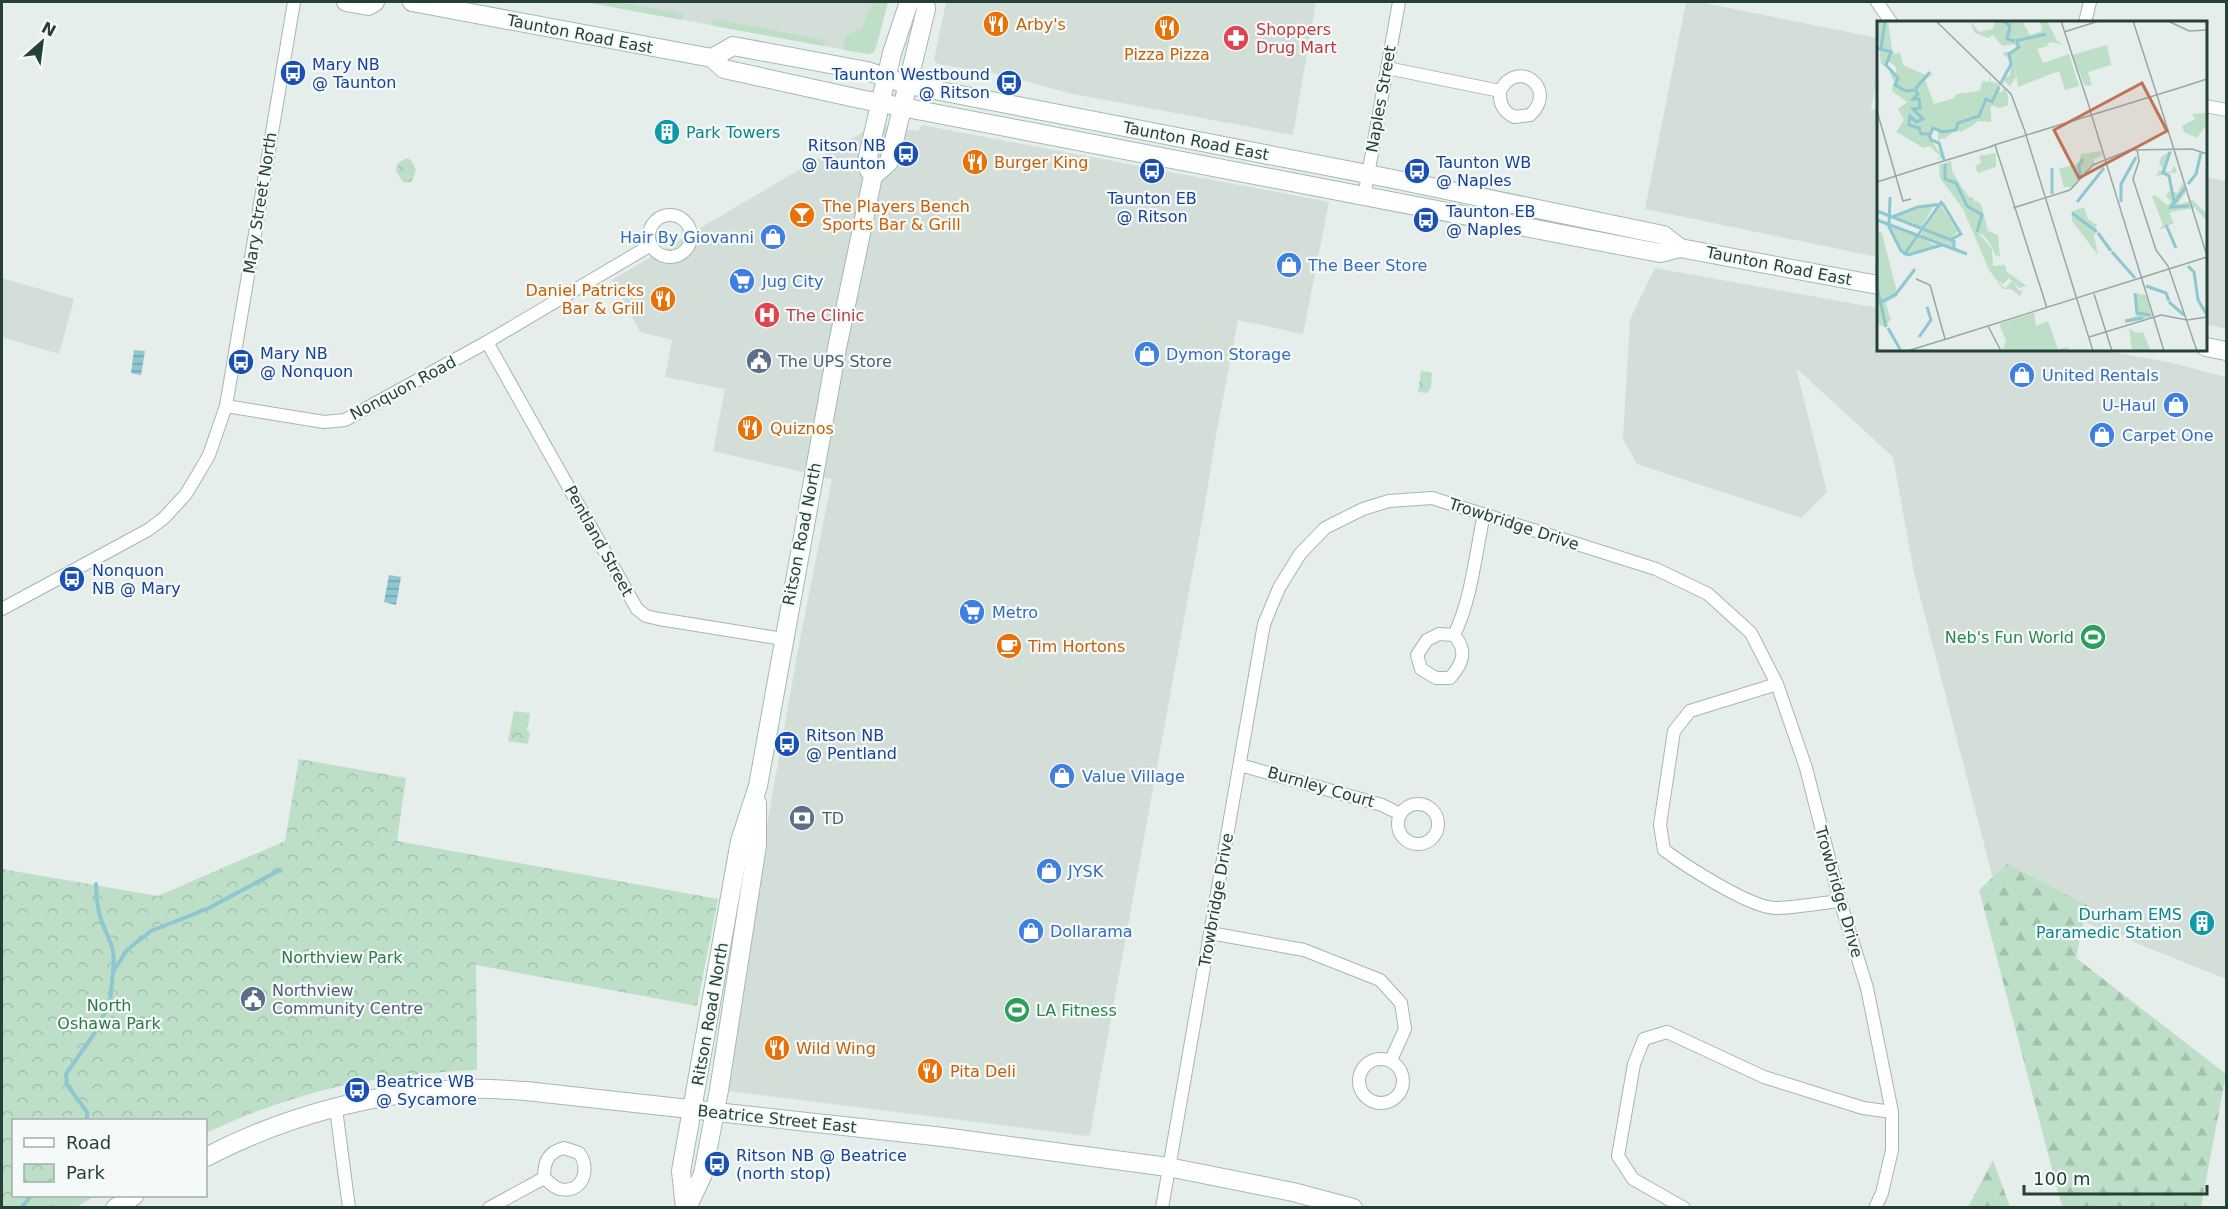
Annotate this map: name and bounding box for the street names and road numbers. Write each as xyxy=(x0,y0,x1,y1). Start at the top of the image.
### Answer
street label: Taunton Road East xyxy=(504,10,655,57)
street label: Naples Street xyxy=(1362,44,1400,154)
street label: Taunton Road East xyxy=(1120,117,1271,164)
street label: Mary Street North xyxy=(239,131,281,275)
street label: Taunton Road East xyxy=(1703,242,1854,289)
street label: Nonquon Road xyxy=(347,352,459,424)
street label: Ritson Road North xyxy=(779,461,825,607)
street label: Pentland Street xyxy=(561,482,637,600)
street label: Trowbridge Drive xyxy=(1446,494,1581,554)
street label: Burnley Court xyxy=(1265,763,1377,811)
street label: Trowbridge Drive xyxy=(1811,823,1867,960)
street label: Trowbridge Drive xyxy=(1195,832,1237,969)
street label: Ritson Road North xyxy=(688,941,732,1087)
street label: Beatrice Street East xyxy=(697,1101,857,1137)

